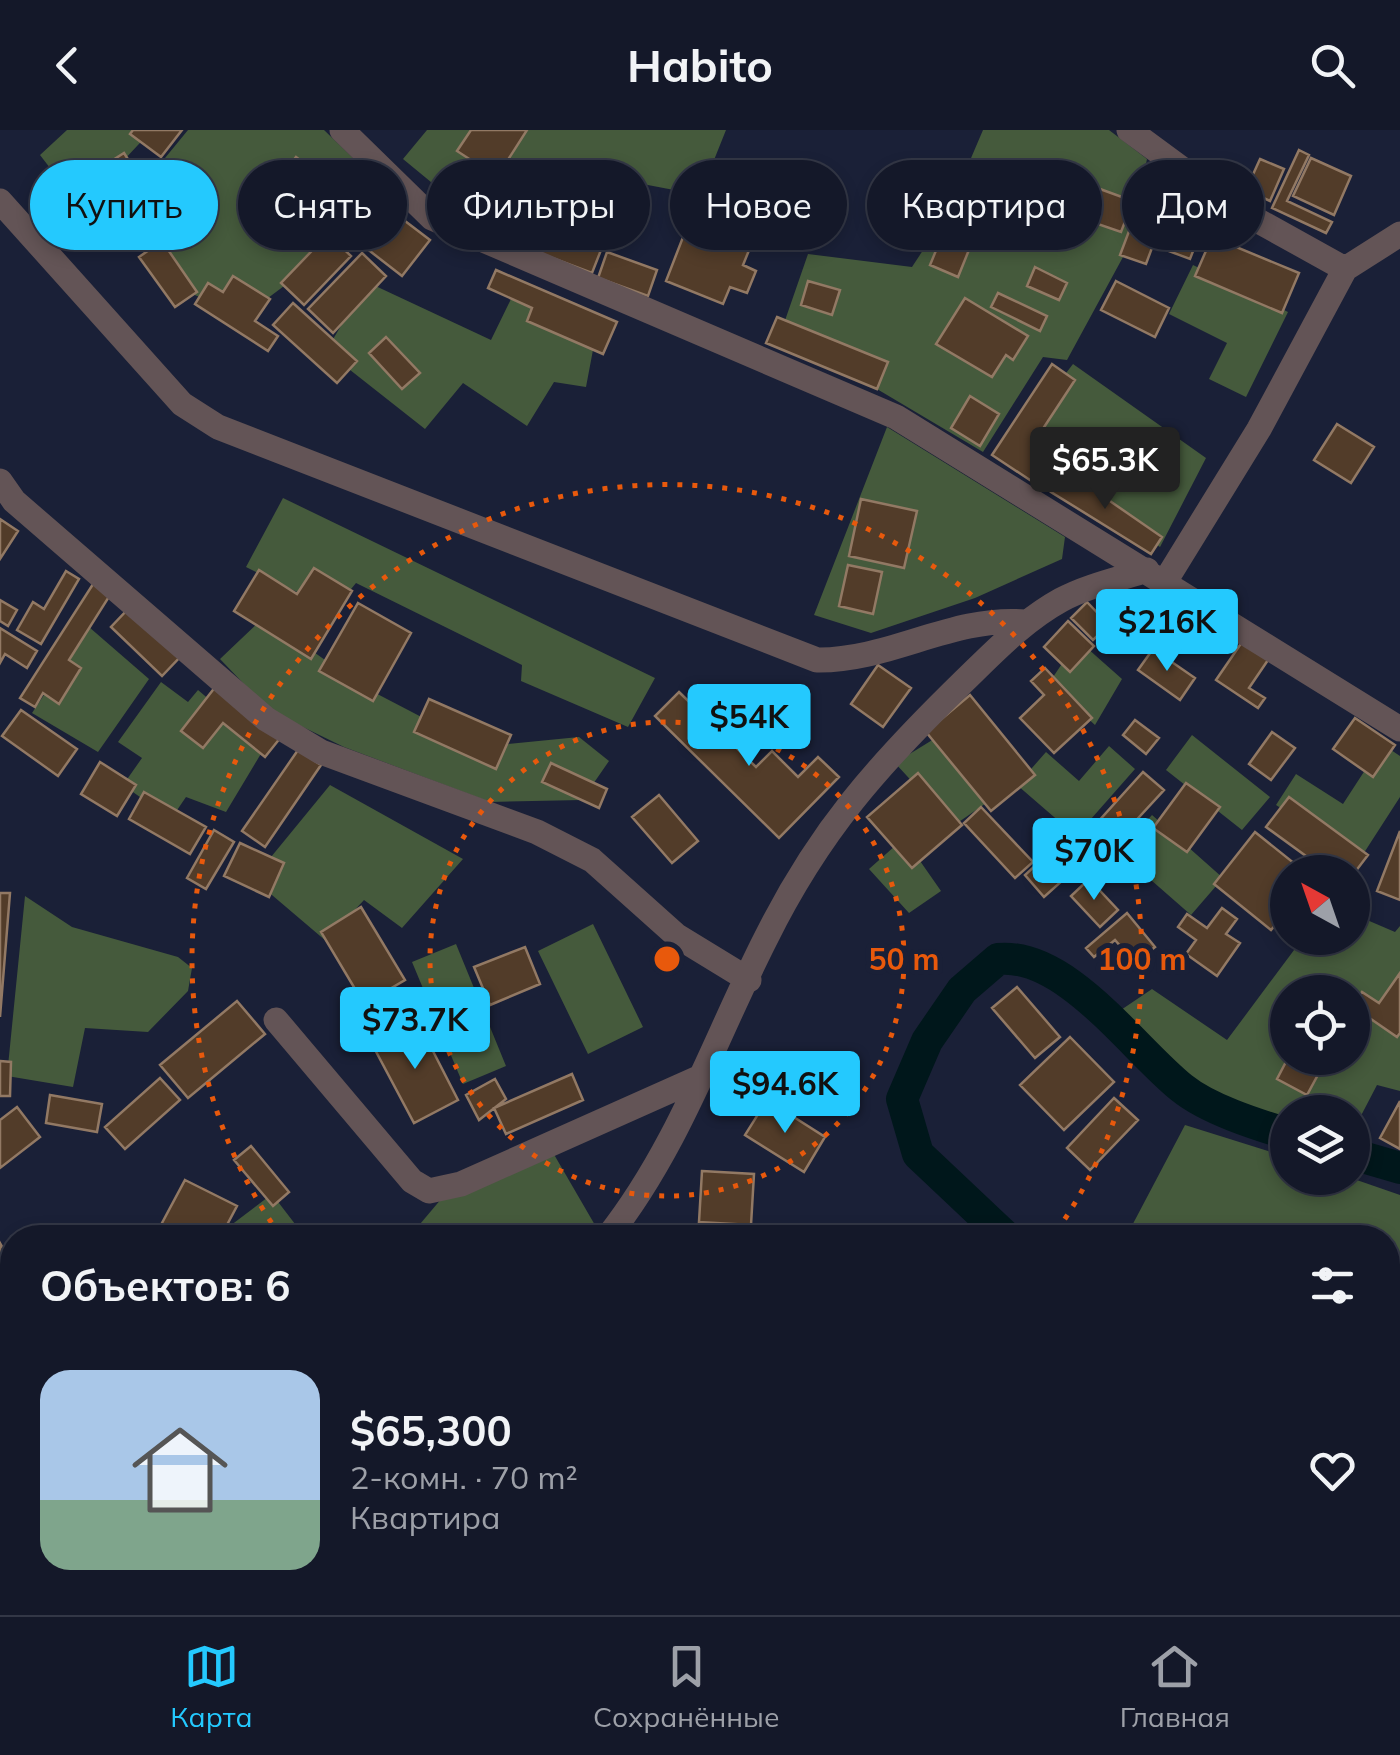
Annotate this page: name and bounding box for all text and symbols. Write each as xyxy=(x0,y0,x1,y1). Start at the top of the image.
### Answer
text: Habito xyxy=(627,37,773,93)
icon: back xyxy=(40,38,95,93)
icon: search xyxy=(1305,38,1360,93)
chip: Купить xyxy=(30,160,218,250)
chip: Снять xyxy=(238,160,407,250)
chip: Фильтры xyxy=(427,160,650,250)
chip: Новое xyxy=(670,160,847,250)
chip: Квартира xyxy=(867,160,1102,250)
chip: Дом xyxy=(1122,160,1264,250)
pin: $65.3K xyxy=(1024,427,1186,512)
text: $65.3K xyxy=(1052,439,1158,479)
pin: $216K xyxy=(1097,589,1237,674)
text: $216K xyxy=(1118,601,1216,641)
pin: $54K xyxy=(690,684,808,769)
text: $54K xyxy=(710,696,788,736)
pin: $70K xyxy=(1035,818,1153,903)
text: $70K xyxy=(1055,830,1133,870)
north arrow xyxy=(1270,855,1370,955)
map controls xyxy=(1270,855,1370,1195)
text: 50 m xyxy=(868,940,940,978)
text: 100 m xyxy=(1097,940,1187,978)
centre of rings xyxy=(649,941,685,977)
button: locate xyxy=(1270,975,1370,1075)
pin: $73.7K xyxy=(334,987,496,1072)
text: $73.7K xyxy=(362,999,468,1039)
pin: $94.6K xyxy=(704,1051,866,1136)
text: $94.6K xyxy=(732,1063,838,1103)
button: layers xyxy=(1270,1095,1370,1195)
icon: filters xyxy=(1305,1258,1360,1313)
text: Объектов: 6 xyxy=(40,1259,290,1312)
text: $65,300 xyxy=(350,1404,512,1457)
icon: home xyxy=(120,1410,240,1530)
icon: heart xyxy=(1305,1443,1360,1498)
text: 2-комн. · 70 m² xyxy=(350,1457,578,1497)
text: Квартира xyxy=(350,1497,501,1537)
tab: Карта xyxy=(170,1639,253,1734)
tab: Сохранённые xyxy=(593,1639,779,1734)
tab: Главная xyxy=(1120,1639,1230,1734)

